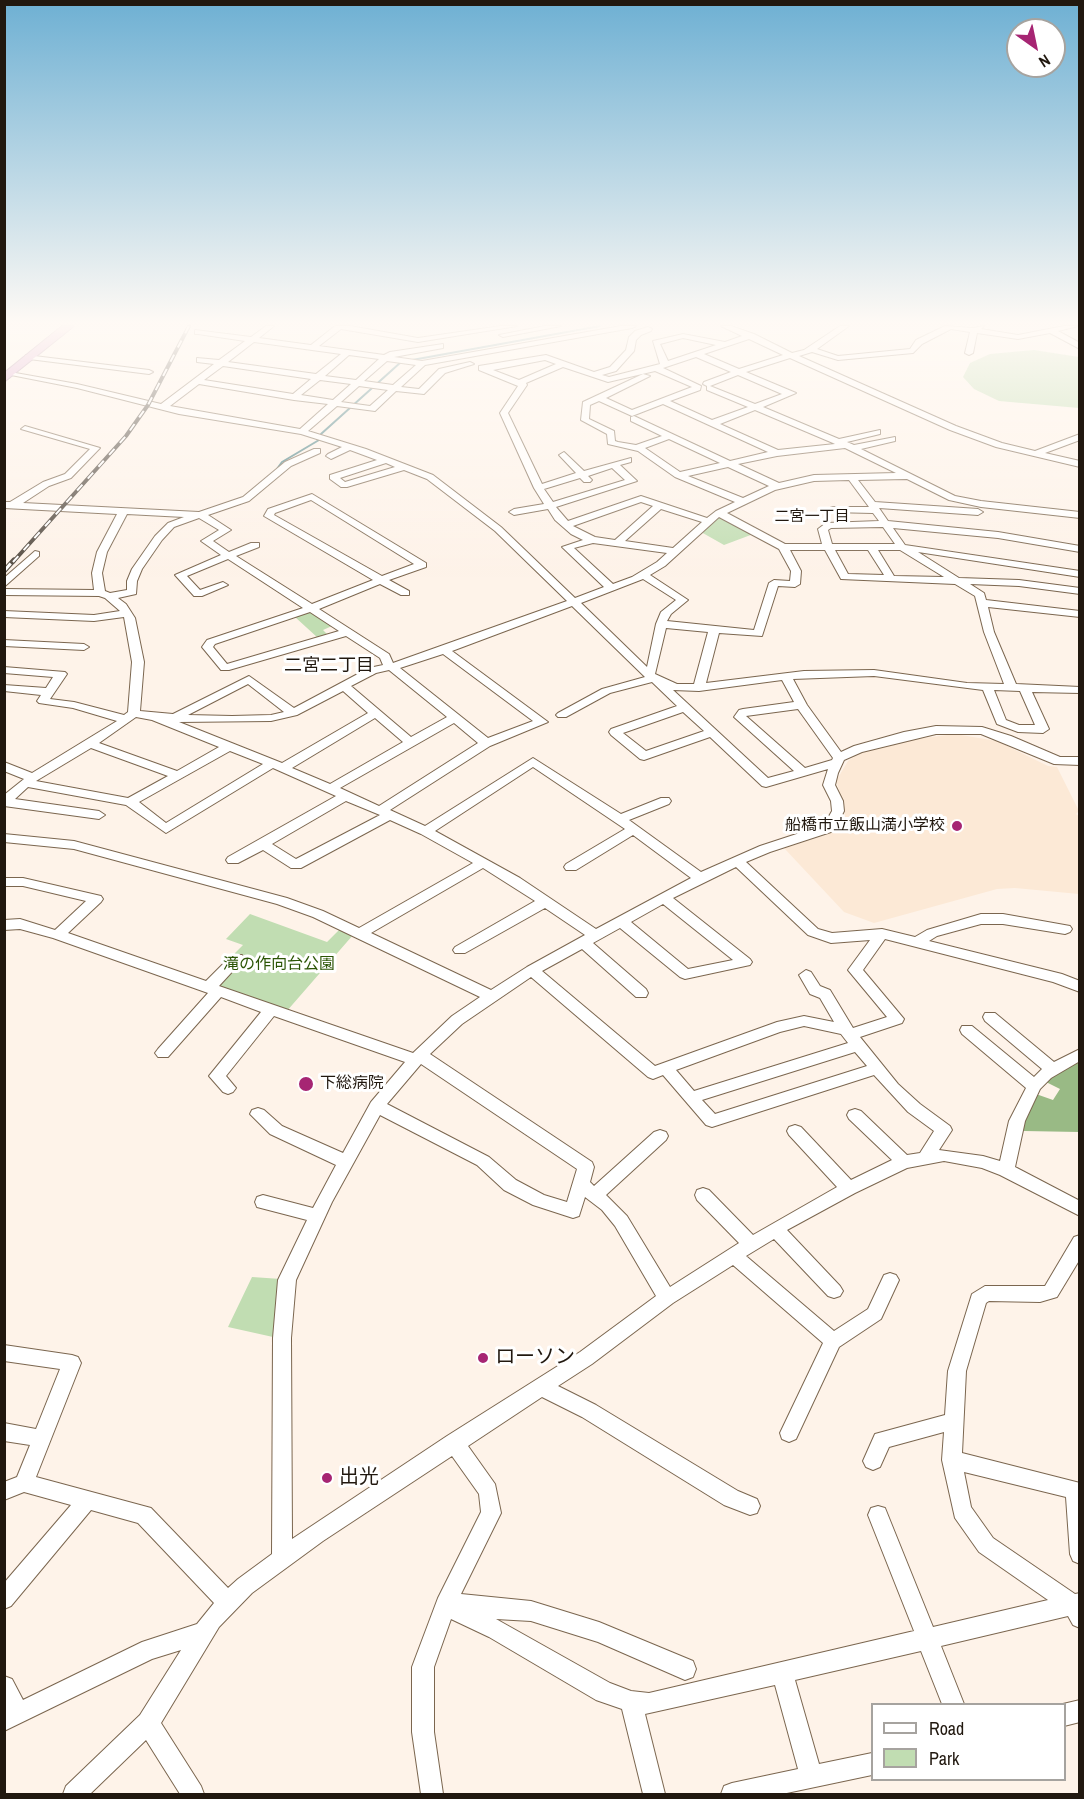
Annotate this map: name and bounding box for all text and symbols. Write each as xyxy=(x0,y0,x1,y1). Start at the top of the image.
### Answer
north arrow xyxy=(1006,18,1066,78)
text: N xyxy=(1035,50,1055,73)
district label: 二宮一丁目 xyxy=(775,508,849,526)
district label: 二宮二丁目 xyxy=(284,655,374,677)
place label: 船橋市立飯山満小学校 xyxy=(785,816,945,836)
marker: 船橋市立飯山満小学校 xyxy=(950,819,964,833)
park label: 滝の作向台公園 xyxy=(223,955,335,975)
place label: 下総病院 xyxy=(320,1074,384,1094)
marker: 下総病院 xyxy=(297,1075,315,1093)
place label: ローソン xyxy=(495,1346,575,1370)
marker: ローソン xyxy=(476,1351,490,1365)
place label: 出光 xyxy=(339,1466,379,1490)
marker: 出光 xyxy=(320,1471,334,1485)
legend xyxy=(871,1703,1066,1781)
text: Road xyxy=(929,1716,964,1741)
text: Park xyxy=(929,1746,959,1771)

